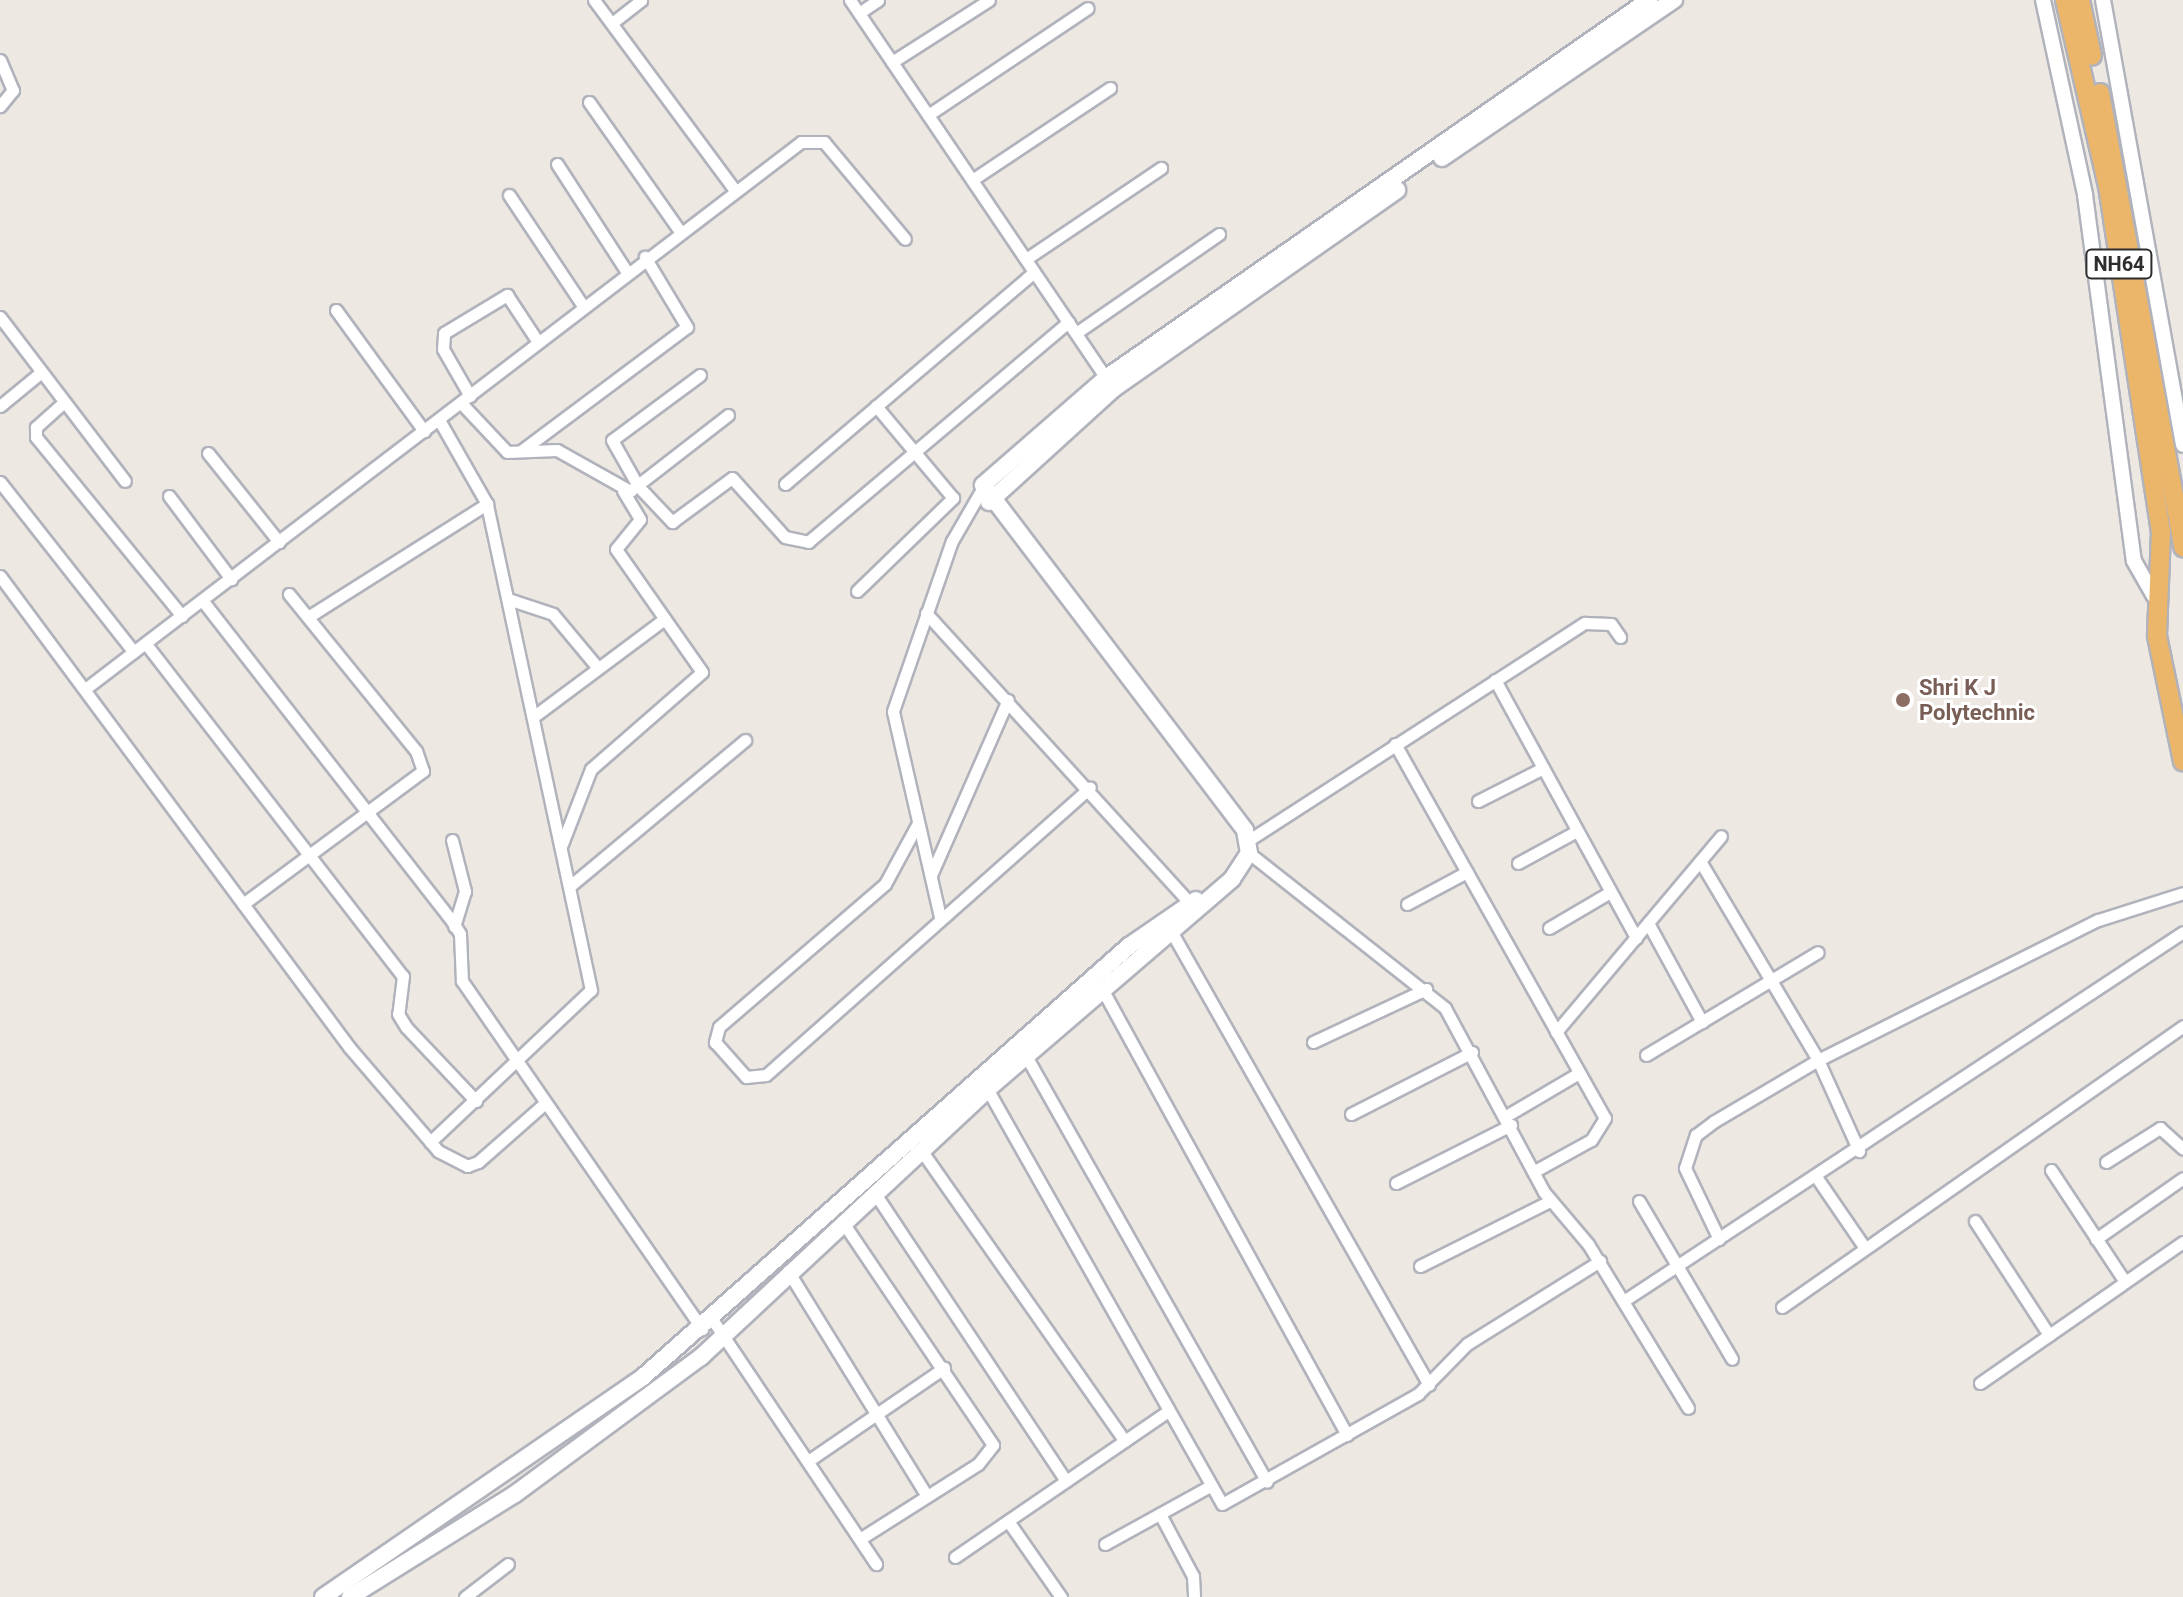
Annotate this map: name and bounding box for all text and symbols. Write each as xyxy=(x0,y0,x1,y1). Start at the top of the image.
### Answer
road number: NH64 xyxy=(2085,248,2153,280)
place label: Shri K J Polytechnic xyxy=(1919,674,2035,726)
marker: Shri K J Polytechnic xyxy=(1894,691,1912,709)

